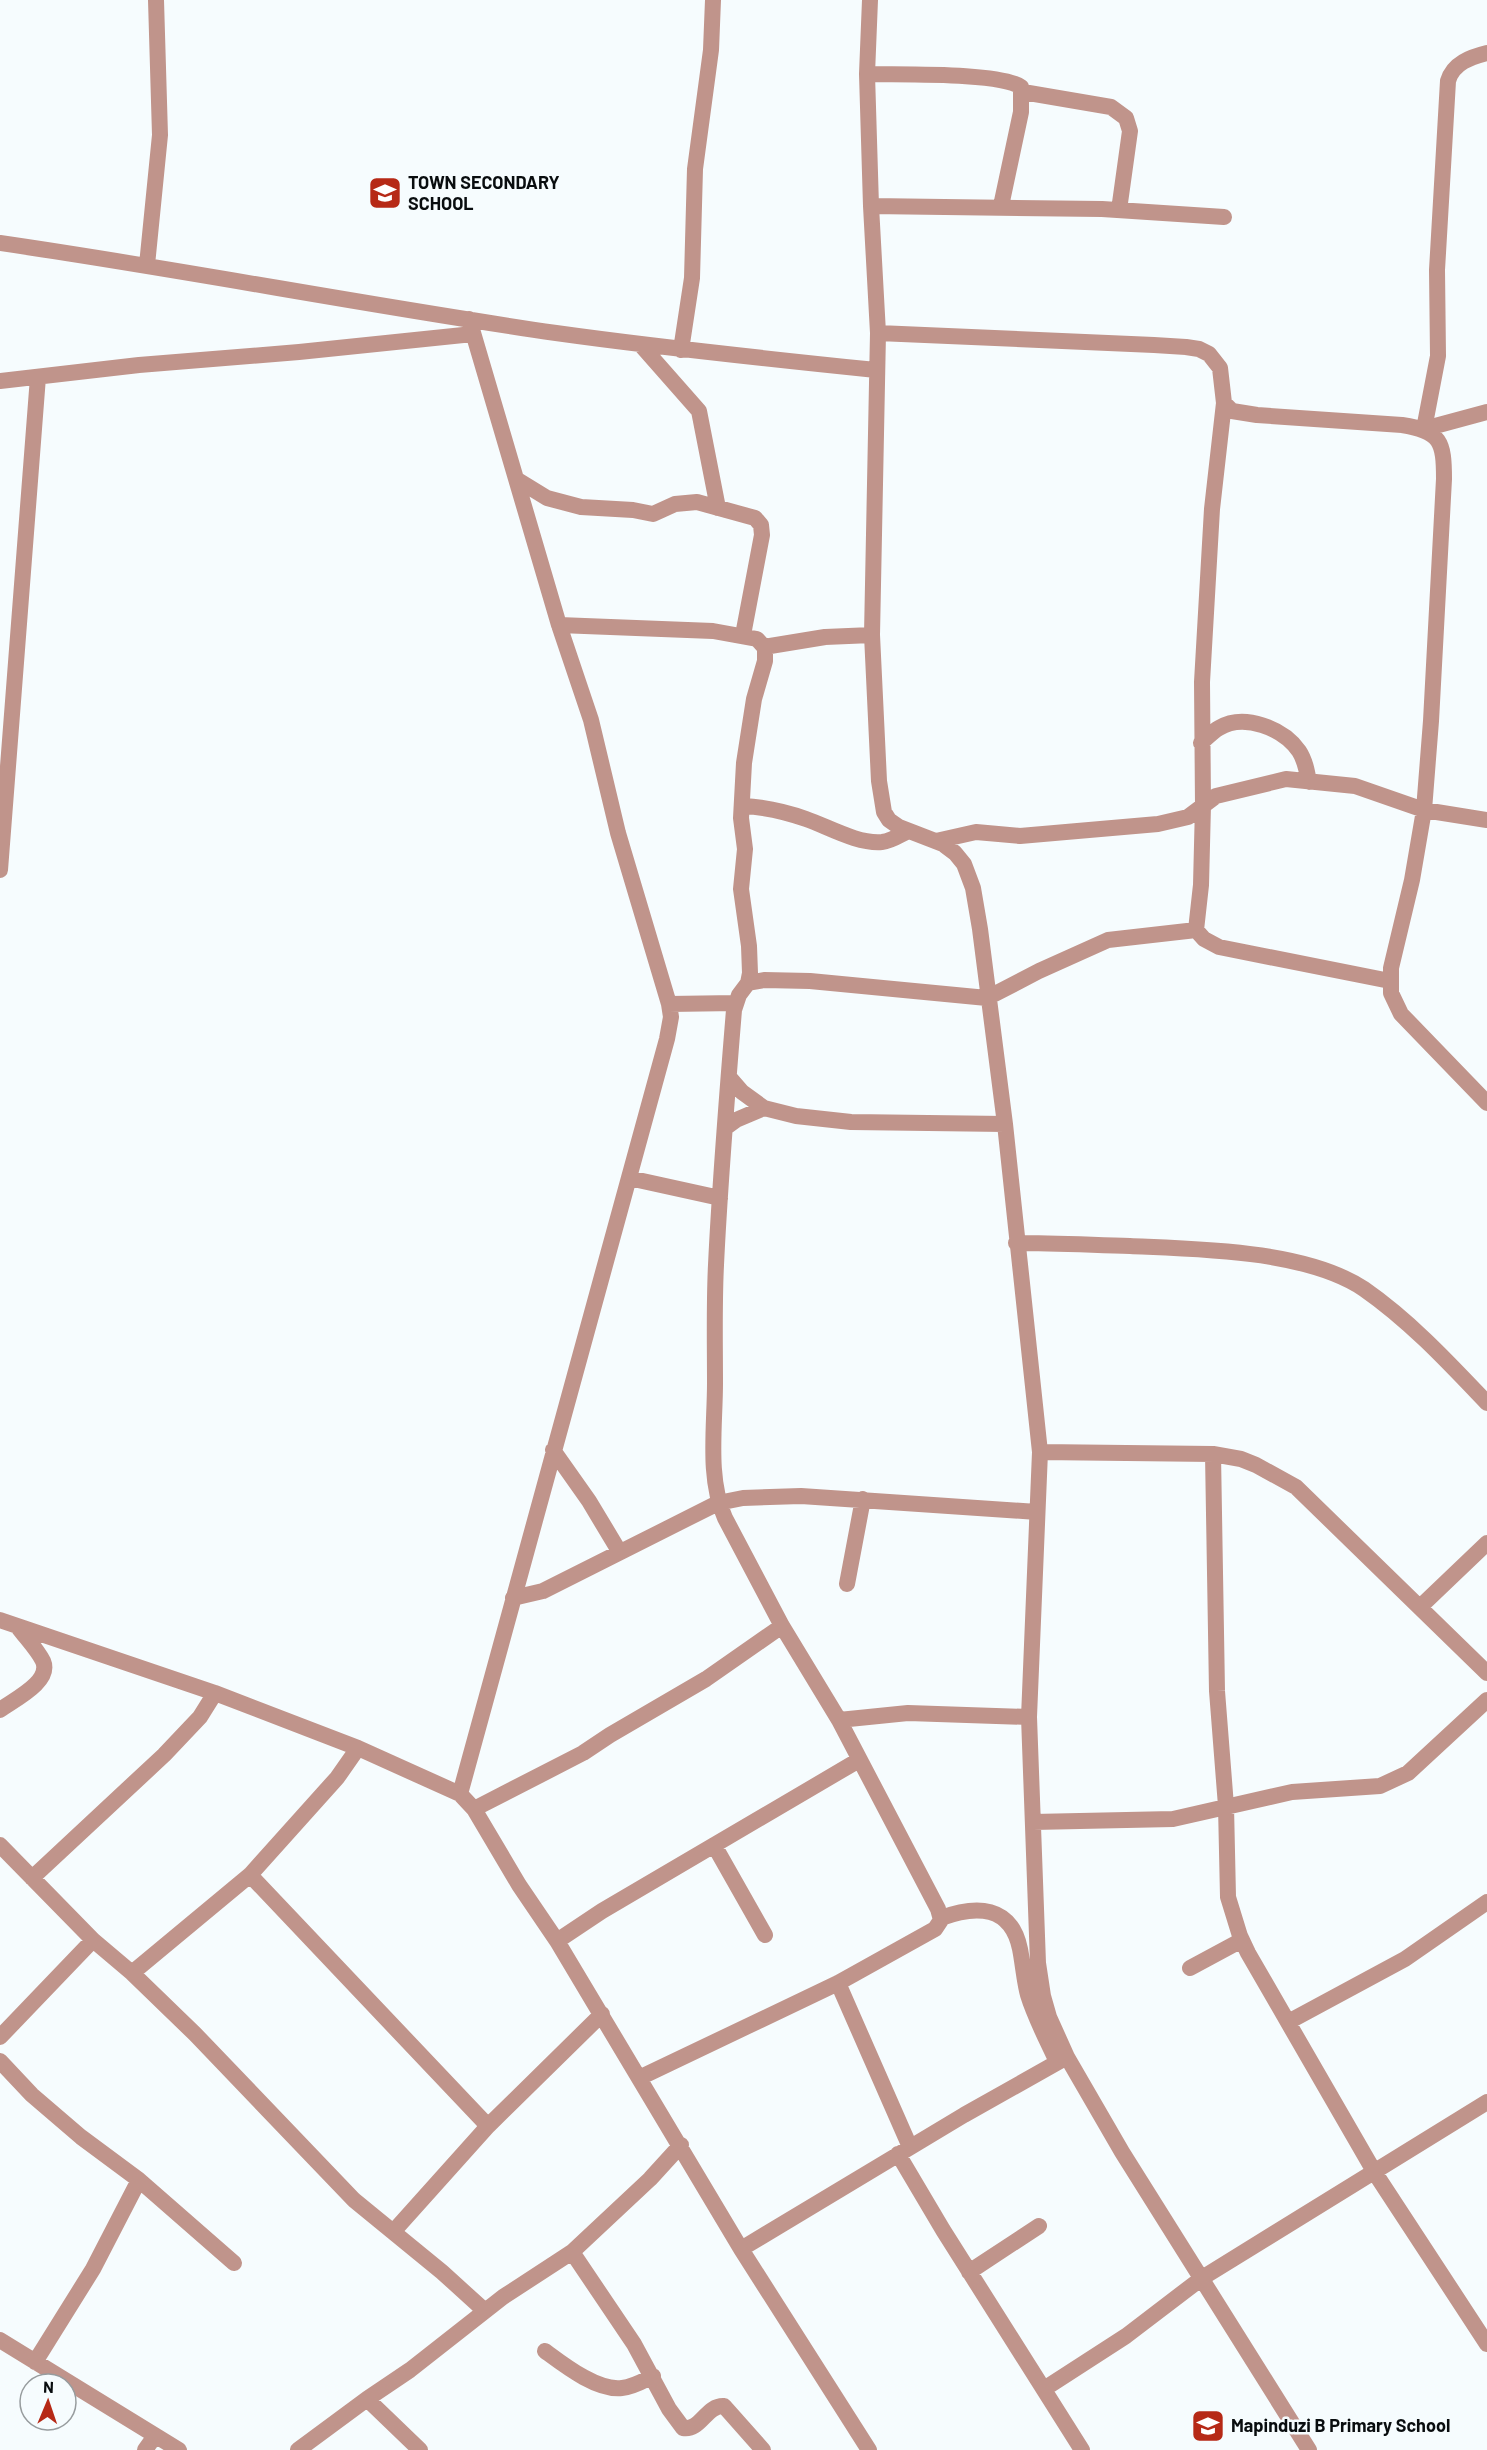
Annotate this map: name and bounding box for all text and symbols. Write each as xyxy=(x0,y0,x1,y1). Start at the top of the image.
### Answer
place label: TOWN SECONDARY SCHOOL xyxy=(408,171,560,214)
school or university icon: TOWN SECONDARY SCHOOL xyxy=(367,175,403,211)
north arrow xyxy=(18,2372,78,2432)
text: N xyxy=(43,2377,54,2396)
school or university icon: Mapinduzi B Primary School xyxy=(1190,2408,1226,2444)
place label: Mapinduzi B Primary School xyxy=(1231,2414,1450,2436)

